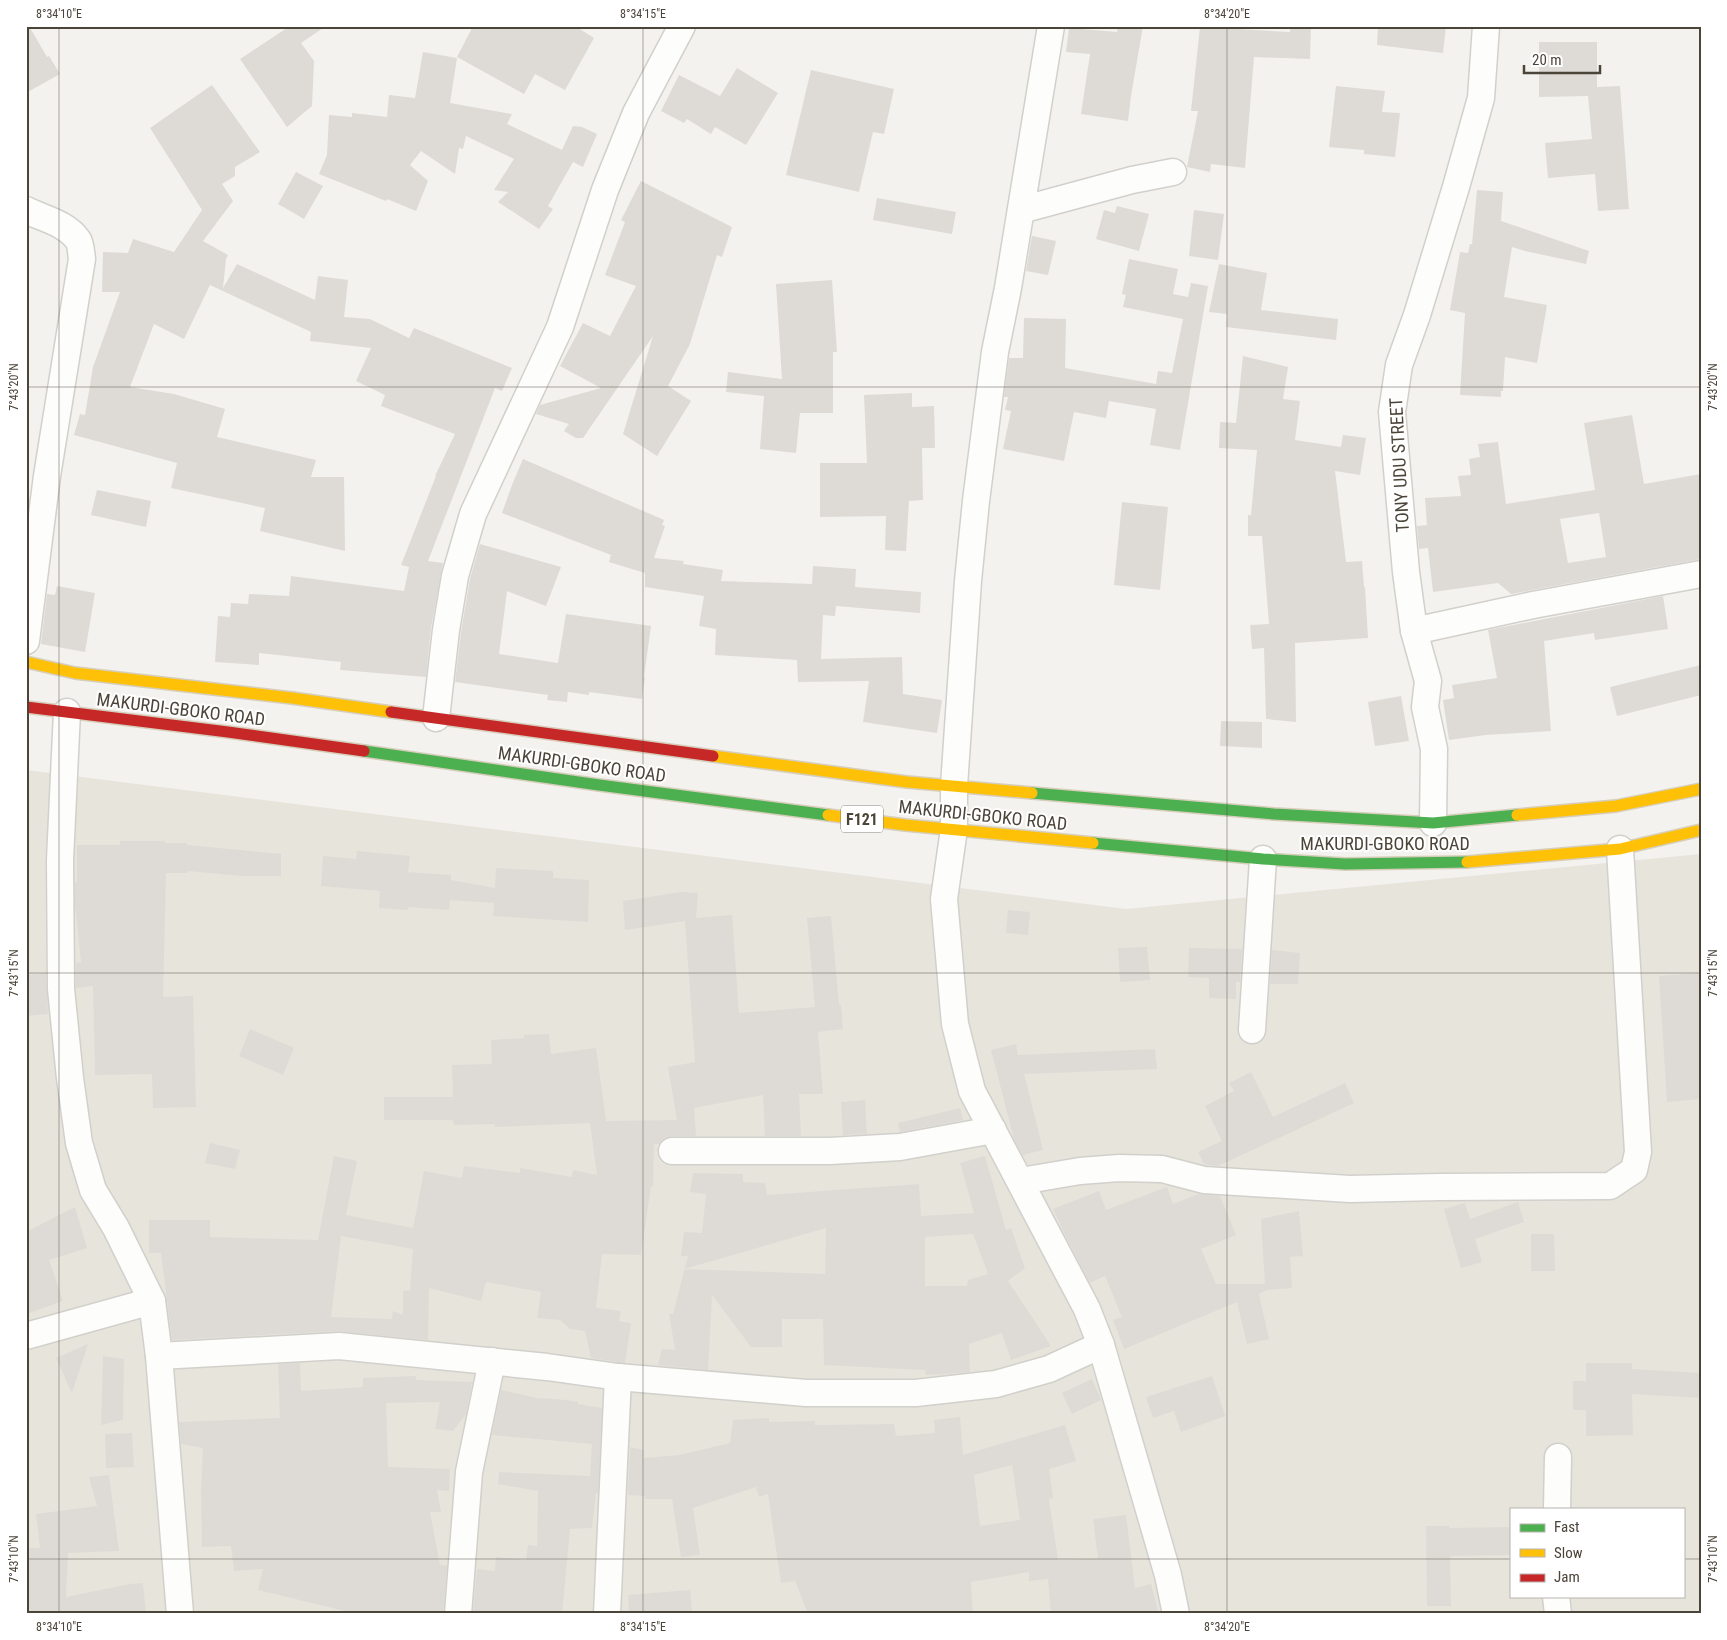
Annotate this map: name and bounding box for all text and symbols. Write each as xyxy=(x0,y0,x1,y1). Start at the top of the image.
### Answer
text: 8°34'10"E xyxy=(36,7,82,21)
text: 8°34'15"E xyxy=(620,7,666,21)
text: 8°34'20"E xyxy=(1204,7,1250,21)
scale bar xyxy=(1524,42,1601,74)
text: 20 m xyxy=(1532,51,1562,69)
text: 7°43'20"N xyxy=(7,363,21,411)
text: 7°43'20"N xyxy=(1706,363,1720,411)
street label: TONY UDU STREET xyxy=(1385,397,1413,533)
street label: MAKURDI-GBOKO ROAD xyxy=(96,688,266,730)
street label: MAKURDI-GBOKO ROAD xyxy=(497,742,667,786)
street label: MAKURDI-GBOKO ROAD xyxy=(898,796,1068,834)
road number: F121 xyxy=(841,806,883,832)
street label: MAKURDI-GBOKO ROAD xyxy=(1300,833,1470,854)
text: 7°43'15"N xyxy=(7,949,21,997)
text: 7°43'15"N xyxy=(1706,949,1720,997)
legend xyxy=(1510,1508,1684,1598)
text: Fast xyxy=(1554,1518,1579,1536)
text: 7°43'10"N xyxy=(7,1535,21,1583)
text: 7°43'10"N xyxy=(1706,1535,1720,1583)
text: Slow xyxy=(1554,1544,1583,1562)
text: Jam xyxy=(1554,1568,1580,1586)
text: 8°34'10"E xyxy=(36,1620,82,1634)
text: 8°34'15"E xyxy=(620,1620,666,1634)
text: 8°34'20"E xyxy=(1204,1620,1250,1634)

